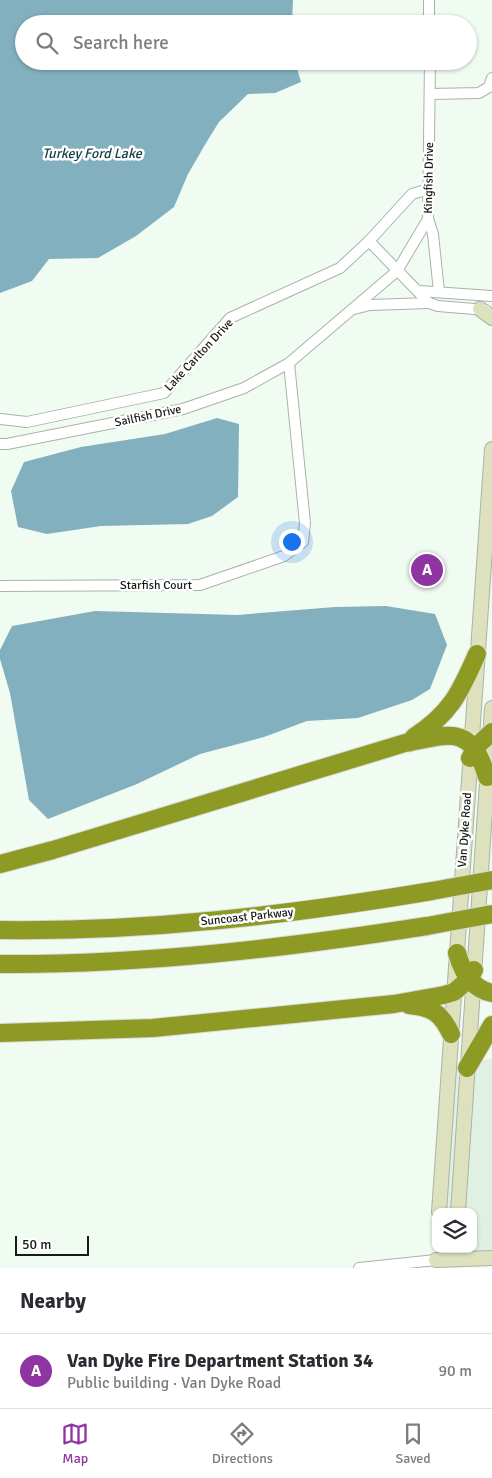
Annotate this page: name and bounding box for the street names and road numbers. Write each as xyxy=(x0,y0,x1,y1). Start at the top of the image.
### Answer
street label: Kingfish Drive xyxy=(421,142,437,214)
street label: Lake Carlton Drive xyxy=(161,316,237,394)
street label: Sailfish Drive xyxy=(113,402,183,430)
street label: Starfish Court xyxy=(120,578,192,593)
street label: Van Dyke Road xyxy=(455,792,475,868)
street label: Suncoast Parkway xyxy=(200,905,294,929)

